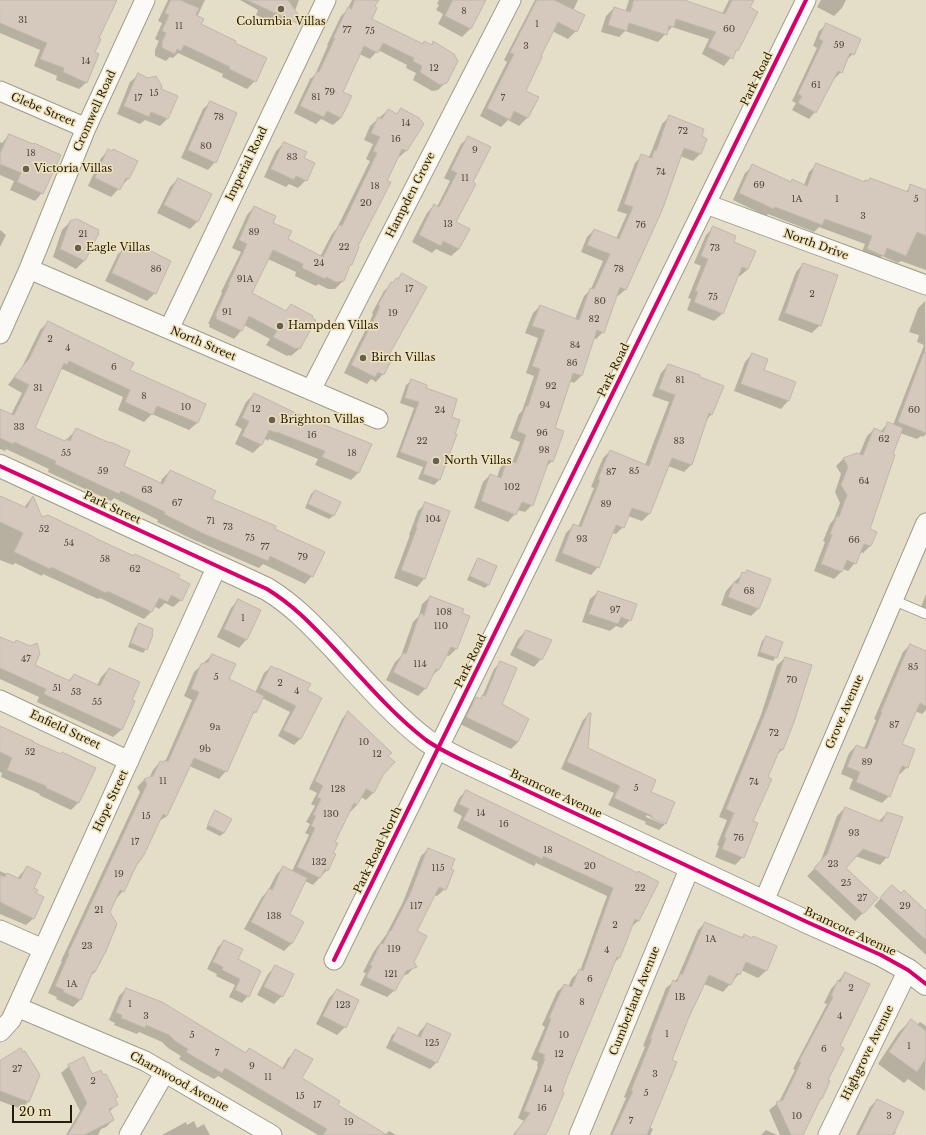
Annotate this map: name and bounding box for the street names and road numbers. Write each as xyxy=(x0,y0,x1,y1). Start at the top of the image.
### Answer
street label: Park Road xyxy=(738,50,776,108)
street label: Cromwell Road xyxy=(71,68,119,154)
street label: Glebe Street xyxy=(9,90,77,130)
street label: Imperial Road xyxy=(223,125,271,203)
street label: Hampden Grove xyxy=(384,150,438,240)
street label: North Drive xyxy=(782,227,850,263)
street label: North Street xyxy=(168,324,238,364)
street label: Park Road xyxy=(595,341,633,399)
street label: Park Street xyxy=(81,489,143,527)
street label: Park Road xyxy=(452,632,490,690)
street label: Grove Avenue xyxy=(823,673,867,751)
street label: Enfield Street xyxy=(28,708,102,752)
street label: Bramcote Avenue xyxy=(508,767,604,821)
street label: Hope Street xyxy=(91,768,131,834)
street label: Park Road North xyxy=(351,804,405,896)
street label: Bramcote Avenue xyxy=(802,905,898,959)
street label: Cumberland Avenue xyxy=(607,945,663,1057)
street label: Highgrove Avenue xyxy=(839,1003,897,1103)
street label: Charnwood Avenue xyxy=(127,1049,231,1115)

